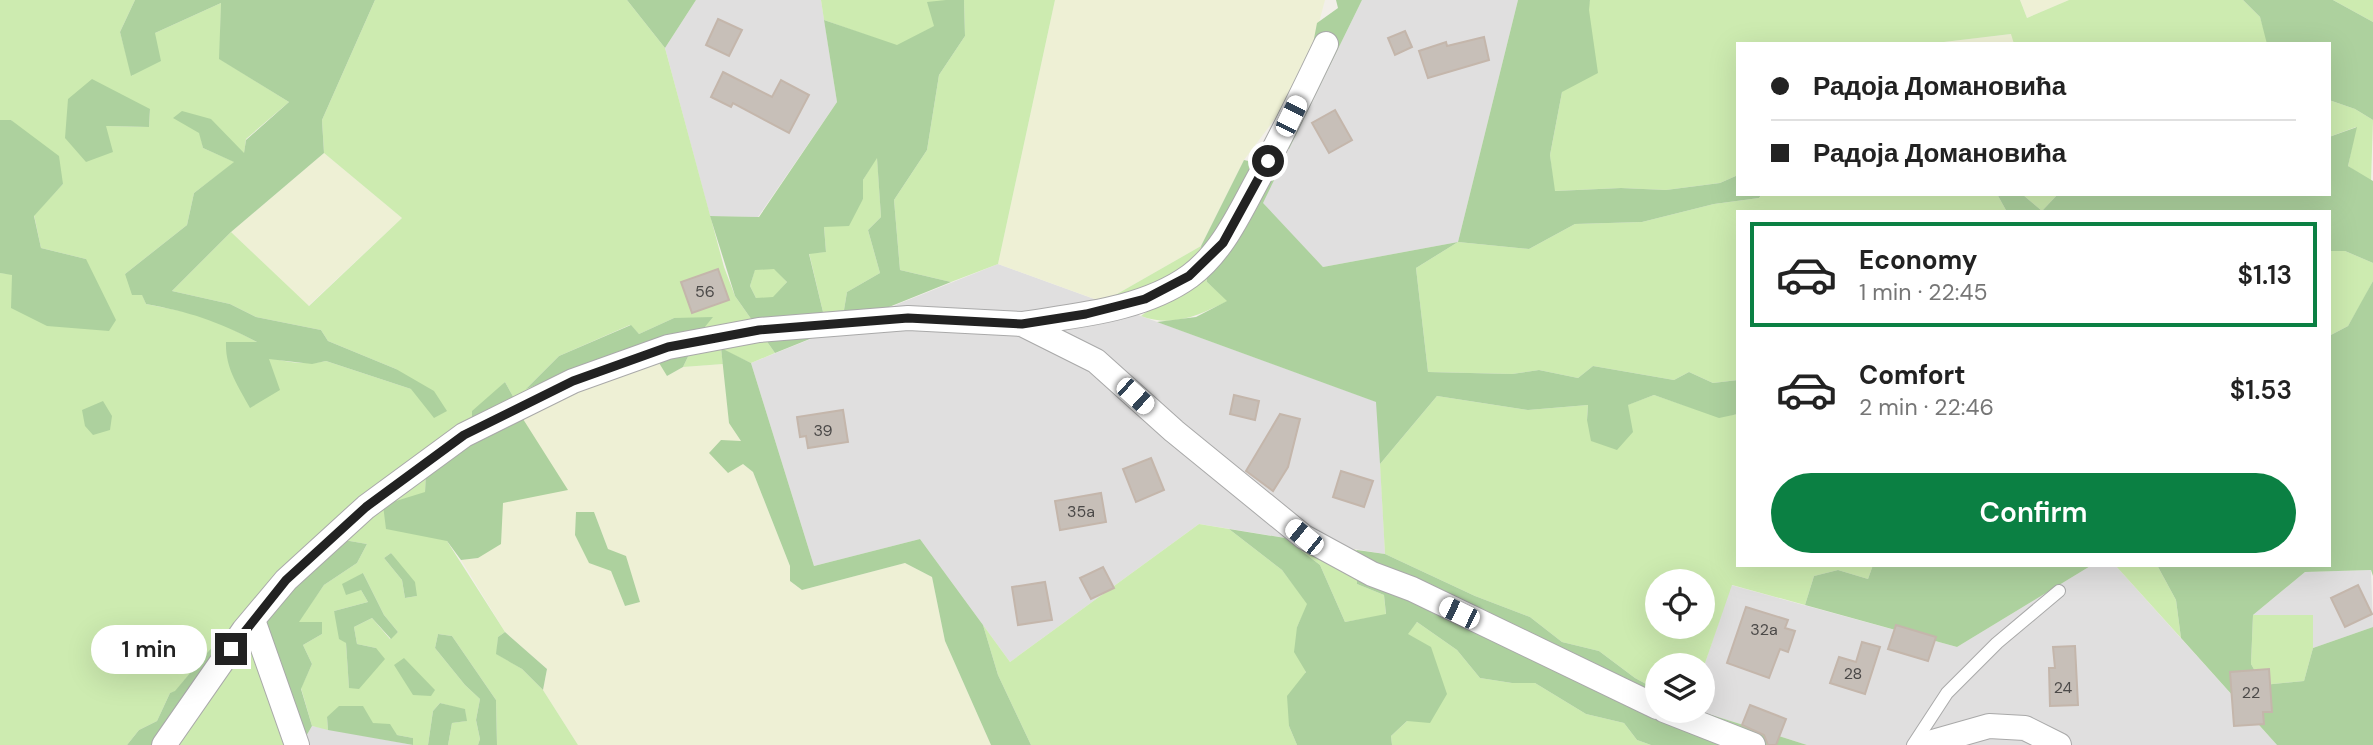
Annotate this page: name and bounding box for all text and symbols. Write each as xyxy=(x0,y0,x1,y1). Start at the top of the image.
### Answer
text: Радоја Домановића xyxy=(1813,69,2066,103)
car xyxy=(1273,93,1310,139)
text: Радоја Домановића xyxy=(1813,136,2066,170)
route start xyxy=(1252,145,1284,177)
icon: car xyxy=(1775,243,1838,306)
text: Economy xyxy=(1859,243,1977,277)
text: $1.13 xyxy=(2237,258,2292,292)
text: 1 min · 22:45 xyxy=(1859,277,1987,307)
house number: 56 xyxy=(695,281,715,302)
icon: car xyxy=(1775,358,1838,421)
text: Comfort xyxy=(1859,358,1965,392)
text: $1.53 xyxy=(2230,373,2292,407)
car xyxy=(1113,374,1158,418)
text: 2 min · 22:46 xyxy=(1859,392,1994,422)
house number: 39 xyxy=(813,420,833,441)
button: Confirm xyxy=(1771,473,2296,553)
house number: 35a xyxy=(1067,501,1095,522)
car xyxy=(1282,516,1327,558)
map controls xyxy=(1645,569,1715,723)
button: locate xyxy=(1645,569,1715,639)
car xyxy=(1436,594,1483,632)
house number: 32a xyxy=(1750,619,1778,640)
callout: 1 min xyxy=(91,624,206,674)
route end xyxy=(215,633,247,665)
text: 1 min xyxy=(122,634,176,664)
button: layers xyxy=(1645,653,1715,723)
house number: 28 xyxy=(1844,663,1862,684)
house number: 24 xyxy=(2054,677,2073,698)
house number: 22 xyxy=(2242,682,2260,703)

